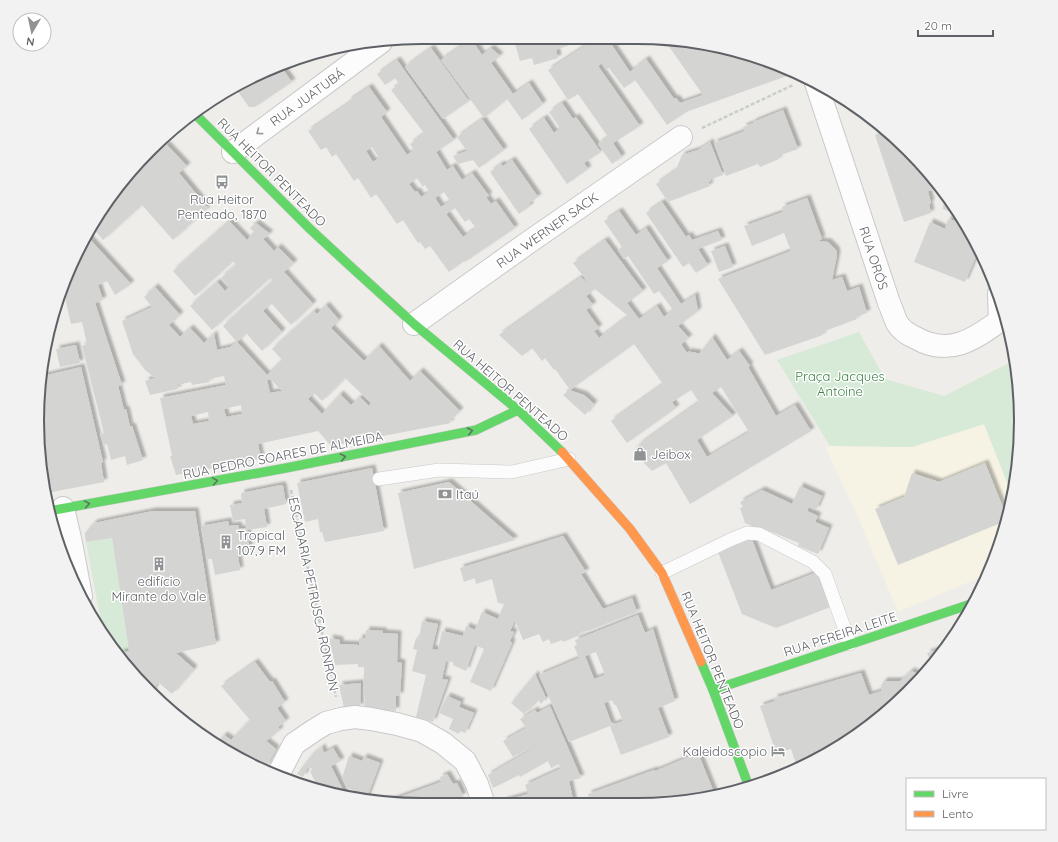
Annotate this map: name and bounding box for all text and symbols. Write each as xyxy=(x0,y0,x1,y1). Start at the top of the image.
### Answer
north arrow xyxy=(12,12,52,52)
scale bar xyxy=(918,12,993,38)
text: 20 m xyxy=(924,18,952,33)
text: N xyxy=(25,34,36,49)
street label: RUA JUATUBÁ xyxy=(267,64,348,129)
street label: RUA HEITOR PENTEADO xyxy=(214,114,330,230)
one-way arrow xyxy=(257,127,264,134)
bus stop icon: Rua Heitor Penteado, 1870 xyxy=(214,174,230,190)
street label: RUA WERNER SACK xyxy=(493,189,601,271)
place label: Rua Heitor Penteado, 1870 xyxy=(177,191,267,222)
street label: RUA ORÓS xyxy=(856,224,892,292)
street label: RUA HEITOR PENTEADO xyxy=(450,336,572,444)
park label: Praça Jacques Antoine xyxy=(795,368,885,399)
street label: RUA PEDRO SOARES DE ALMEIDA xyxy=(182,428,385,482)
one-way arrow xyxy=(467,428,474,436)
shop icon: Jeibox xyxy=(632,446,648,462)
place label: Jeibox xyxy=(651,446,690,462)
one-way arrow xyxy=(340,454,346,462)
one-way arrow xyxy=(212,477,218,486)
bank icon: Itaú xyxy=(437,486,453,502)
place label: Itaú xyxy=(456,486,479,502)
street label: ESCADARIA PETRUSCA RONRON xyxy=(286,496,342,692)
one-way arrow xyxy=(84,500,90,509)
place label: Tropical 107,9 FM xyxy=(237,527,286,558)
building icon: Tropical 107,9 FM xyxy=(218,534,234,550)
building icon: edifício Mirante do Vale xyxy=(151,556,167,572)
place label: edifício Mirante do Vale xyxy=(112,573,206,604)
street label: RUA HEITOR PENTEADO xyxy=(678,589,748,731)
street label: RUA PEREIRA LEITE xyxy=(782,608,898,660)
place label: Kaleidoscopio xyxy=(682,743,767,759)
hotel icon: Kaleidoscopio xyxy=(770,743,786,759)
legend xyxy=(906,778,1046,830)
text: Livre xyxy=(942,786,969,801)
text: Lento xyxy=(942,806,973,821)

